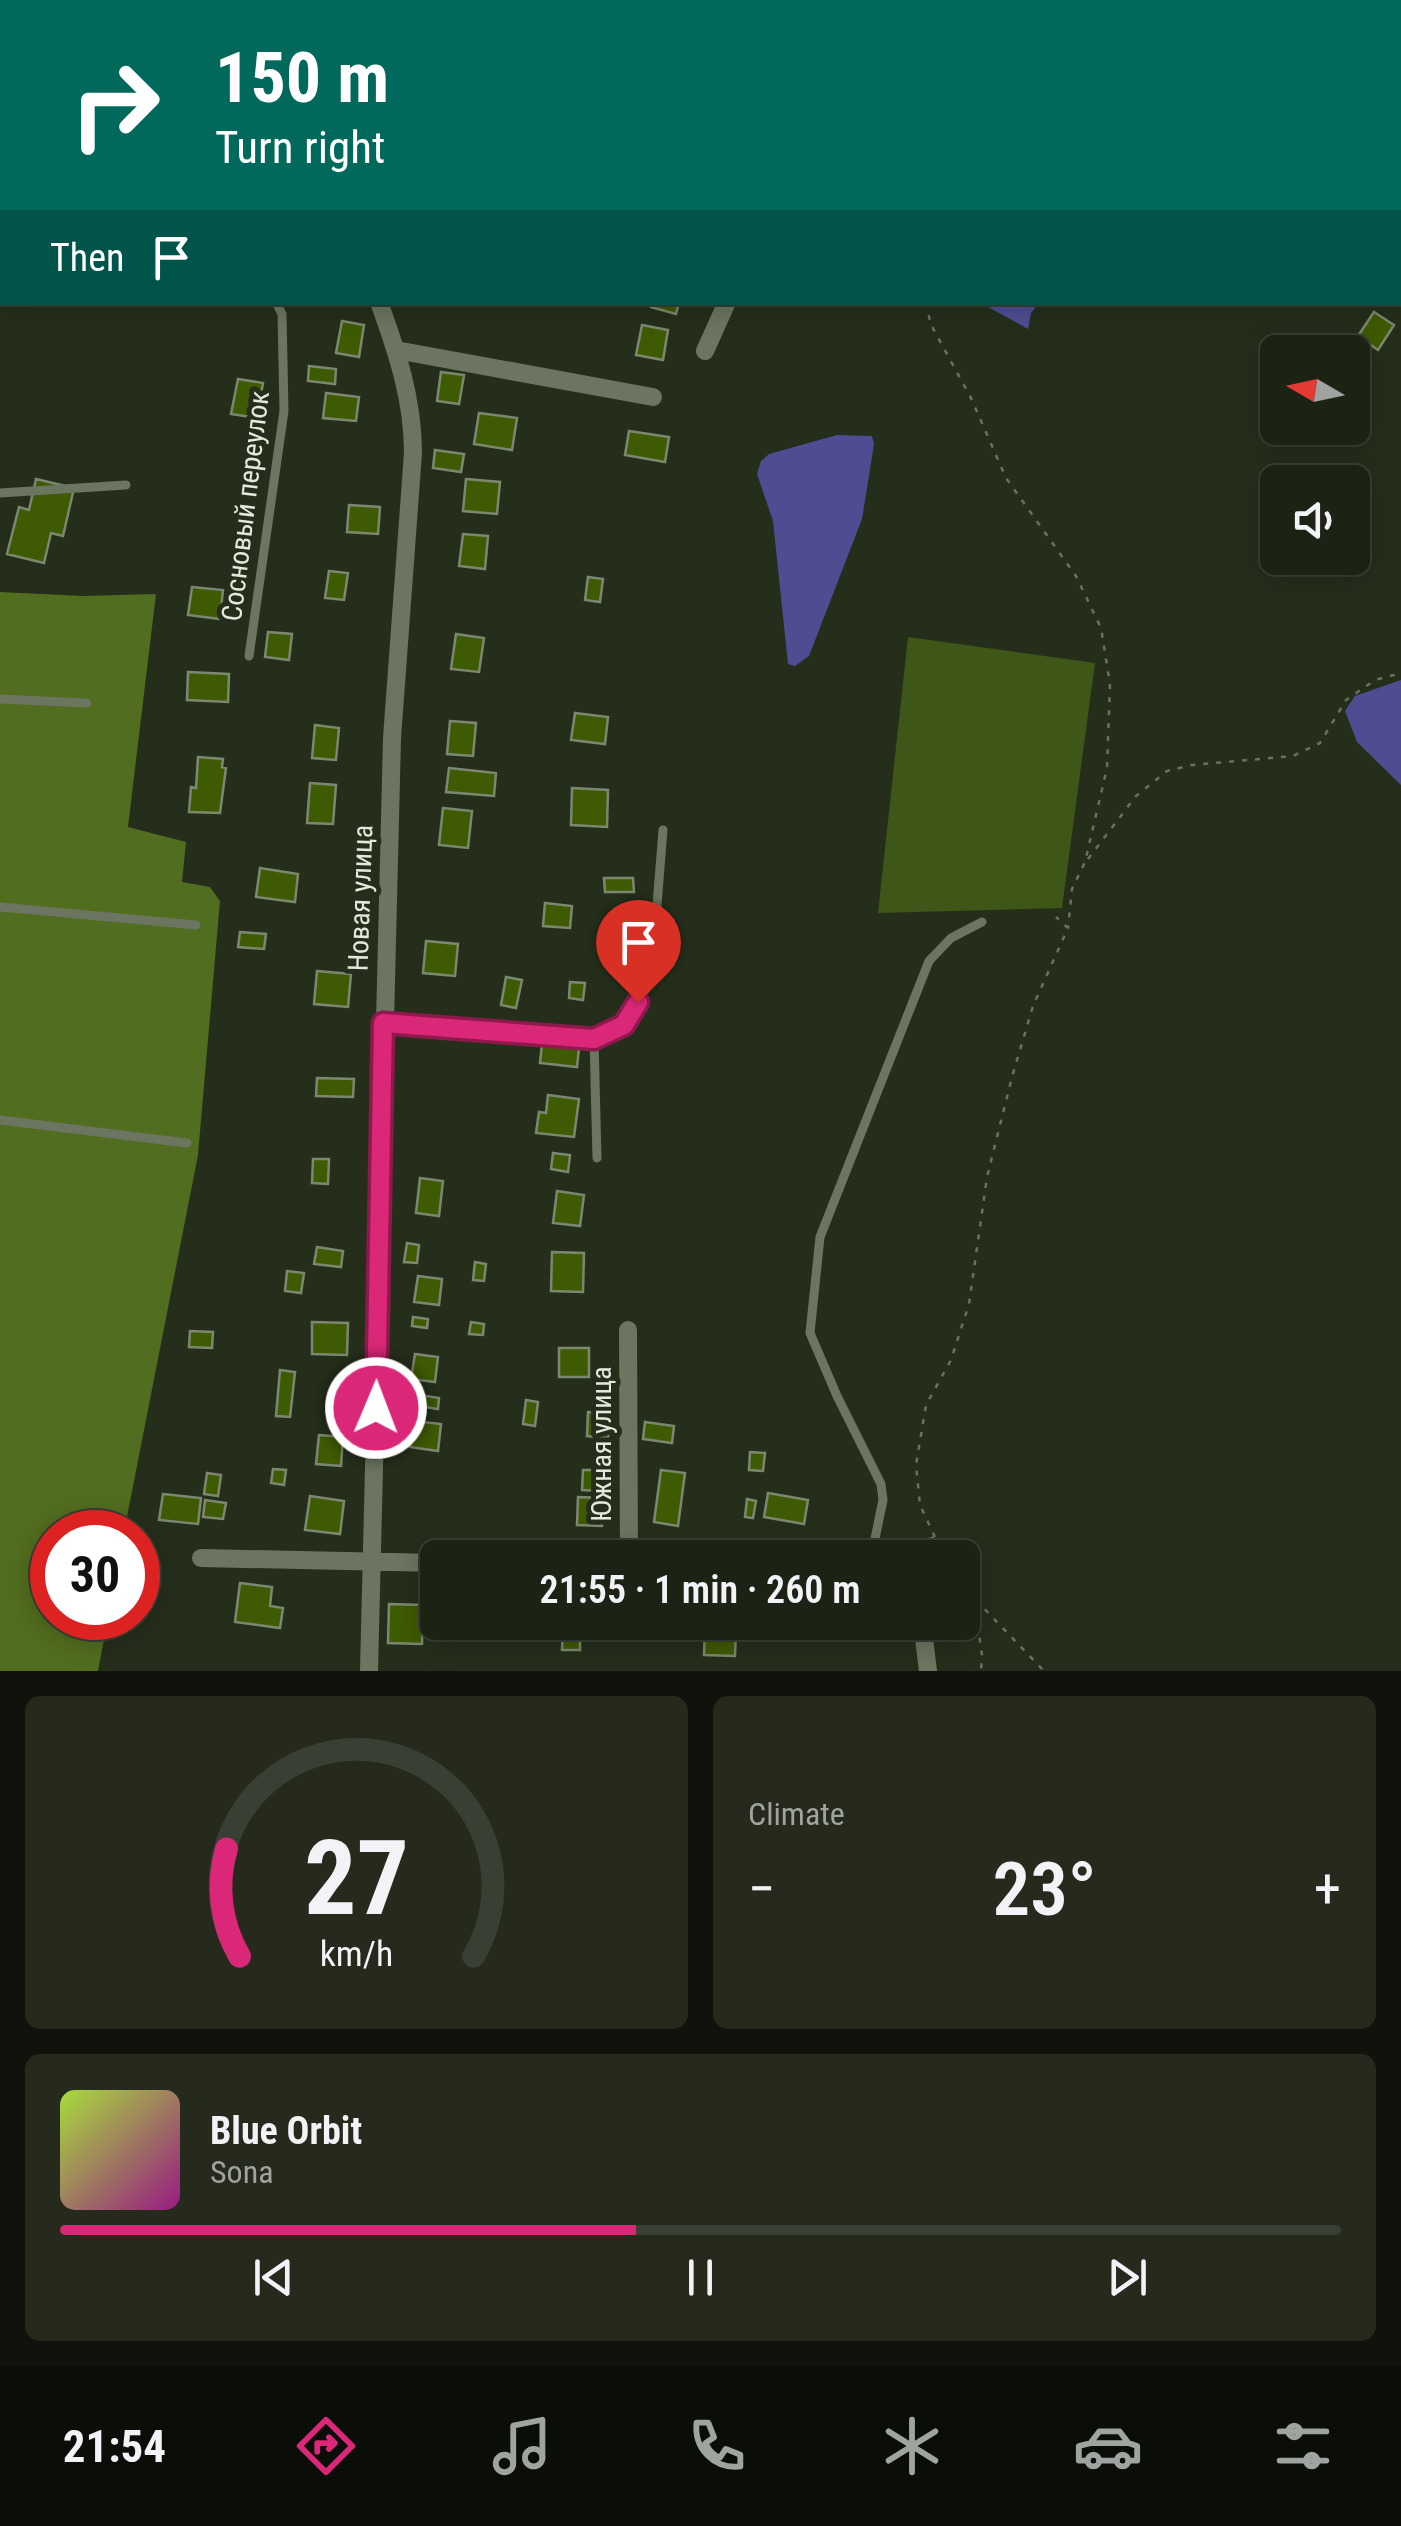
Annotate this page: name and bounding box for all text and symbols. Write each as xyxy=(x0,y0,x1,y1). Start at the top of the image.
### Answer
text: 150 m xyxy=(215,37,389,119)
icon: right xyxy=(50,40,180,170)
text: Turn right xyxy=(215,121,385,174)
icon: arrive xyxy=(144,230,199,285)
text: Then xyxy=(50,236,124,280)
north arrow xyxy=(1260,335,1370,445)
map controls xyxy=(1260,335,1370,575)
street label: Сосновый переулок xyxy=(215,389,276,623)
button: sound xyxy=(1260,465,1370,575)
street label: Новая улица xyxy=(341,824,380,972)
pin xyxy=(596,900,681,1003)
icon: arrive xyxy=(611,915,666,970)
position arrow xyxy=(324,1356,428,1460)
street label: Южная улица xyxy=(585,1366,618,1522)
speed limit sign: 30 xyxy=(30,1510,160,1640)
text: 21:55 · 1 min · 260 m xyxy=(540,1568,860,1612)
text: Climate xyxy=(748,1795,845,1833)
text: 27 xyxy=(304,1818,409,1939)
text: 23° xyxy=(992,1845,1097,1933)
text: − xyxy=(748,1857,776,1921)
text: + xyxy=(1314,1857,1341,1921)
text: km/h xyxy=(320,1933,393,1975)
text: Blue Orbit xyxy=(210,2109,362,2153)
text: Sona xyxy=(210,2153,273,2191)
icon: previous xyxy=(246,2250,301,2305)
icon: pause xyxy=(673,2250,728,2305)
icon: next xyxy=(1100,2250,1155,2305)
icon: directions xyxy=(291,2411,361,2481)
icon: music xyxy=(487,2411,557,2481)
icon: phone xyxy=(682,2411,752,2481)
icon: climate xyxy=(877,2411,947,2481)
icon: car xyxy=(1073,2411,1143,2481)
icon: filters xyxy=(1268,2411,1338,2481)
text: 21:54 xyxy=(63,2420,166,2473)

